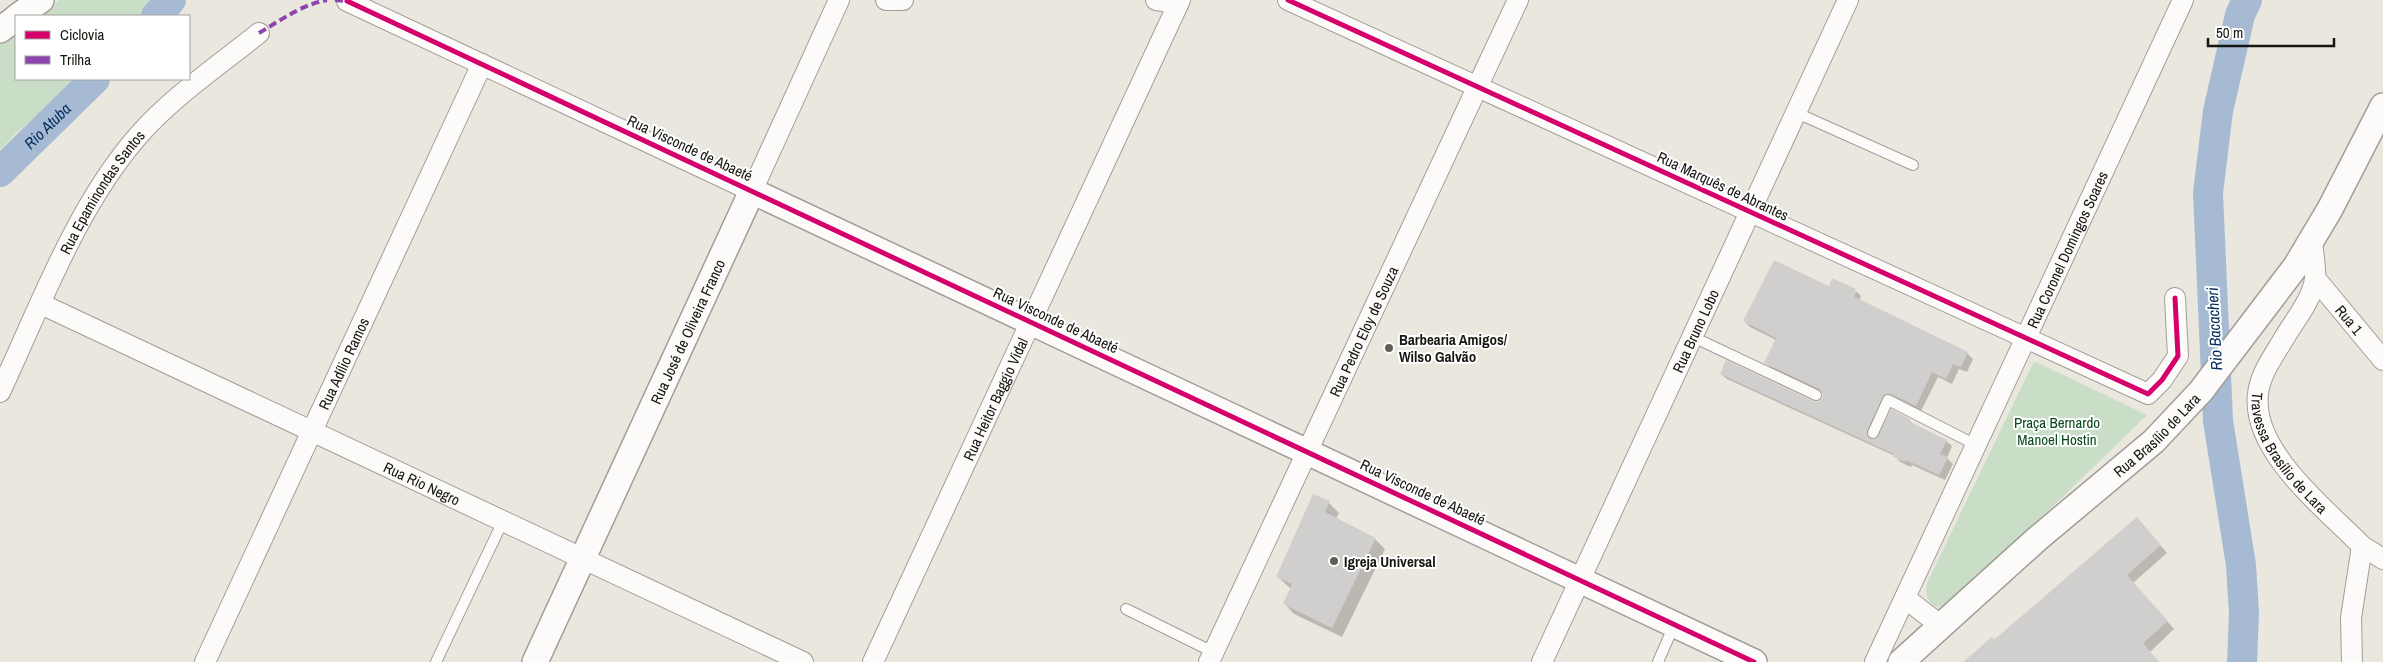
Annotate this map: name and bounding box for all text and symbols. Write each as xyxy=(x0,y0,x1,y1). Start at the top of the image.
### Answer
legend xyxy=(15,15,190,80)
scale bar xyxy=(2208,15,2334,47)
text: 50 m xyxy=(2216,22,2243,43)
text: Ciclovia xyxy=(60,24,105,45)
text: Trilha xyxy=(60,49,91,70)
water label: Rio Atuba xyxy=(19,98,75,154)
street label: Rua Visconde de Abaeté xyxy=(624,110,756,186)
street label: Rua Epaminondas Santos xyxy=(54,125,149,257)
street label: Rua Marquês de Abrantes xyxy=(1654,146,1792,226)
street label: Rua Coronel Domingos Soares xyxy=(2021,167,2113,331)
street label: Rua José de Oliveira Franco xyxy=(645,255,730,407)
street label: Rua Pedro Eloy de Souza xyxy=(1324,262,1403,400)
street label: Rua Visconde de Abaeté xyxy=(990,282,1122,358)
street label: Rua Bruno Lobo xyxy=(1667,285,1724,376)
water label: Rio Bacacheri xyxy=(2201,287,2227,371)
street label: Rua 1 xyxy=(2331,300,2368,339)
street label: Rua Adílio Ramos xyxy=(313,314,374,413)
place label: Barbearia Amigos/ Wilso Galvão xyxy=(1399,329,1508,367)
street label: Rua Heitor Baggio Vidal xyxy=(957,334,1033,464)
marker: Barbearia Amigos/ Wilso Galvão xyxy=(1383,342,1395,354)
street label: Rua Brasílio de Lara xyxy=(2109,388,2205,481)
street label: Travessa Brasílio de Lara xyxy=(2247,391,2333,518)
park label: Praça Bernardo Manoel Hostin xyxy=(2014,412,2100,450)
street label: Rua Visconde de Abaeté xyxy=(1357,454,1489,530)
street label: Rua Rio Negro xyxy=(380,456,464,510)
place label: Igreja Universal xyxy=(1344,551,1436,572)
marker: Igreja Universal xyxy=(1328,555,1340,567)

